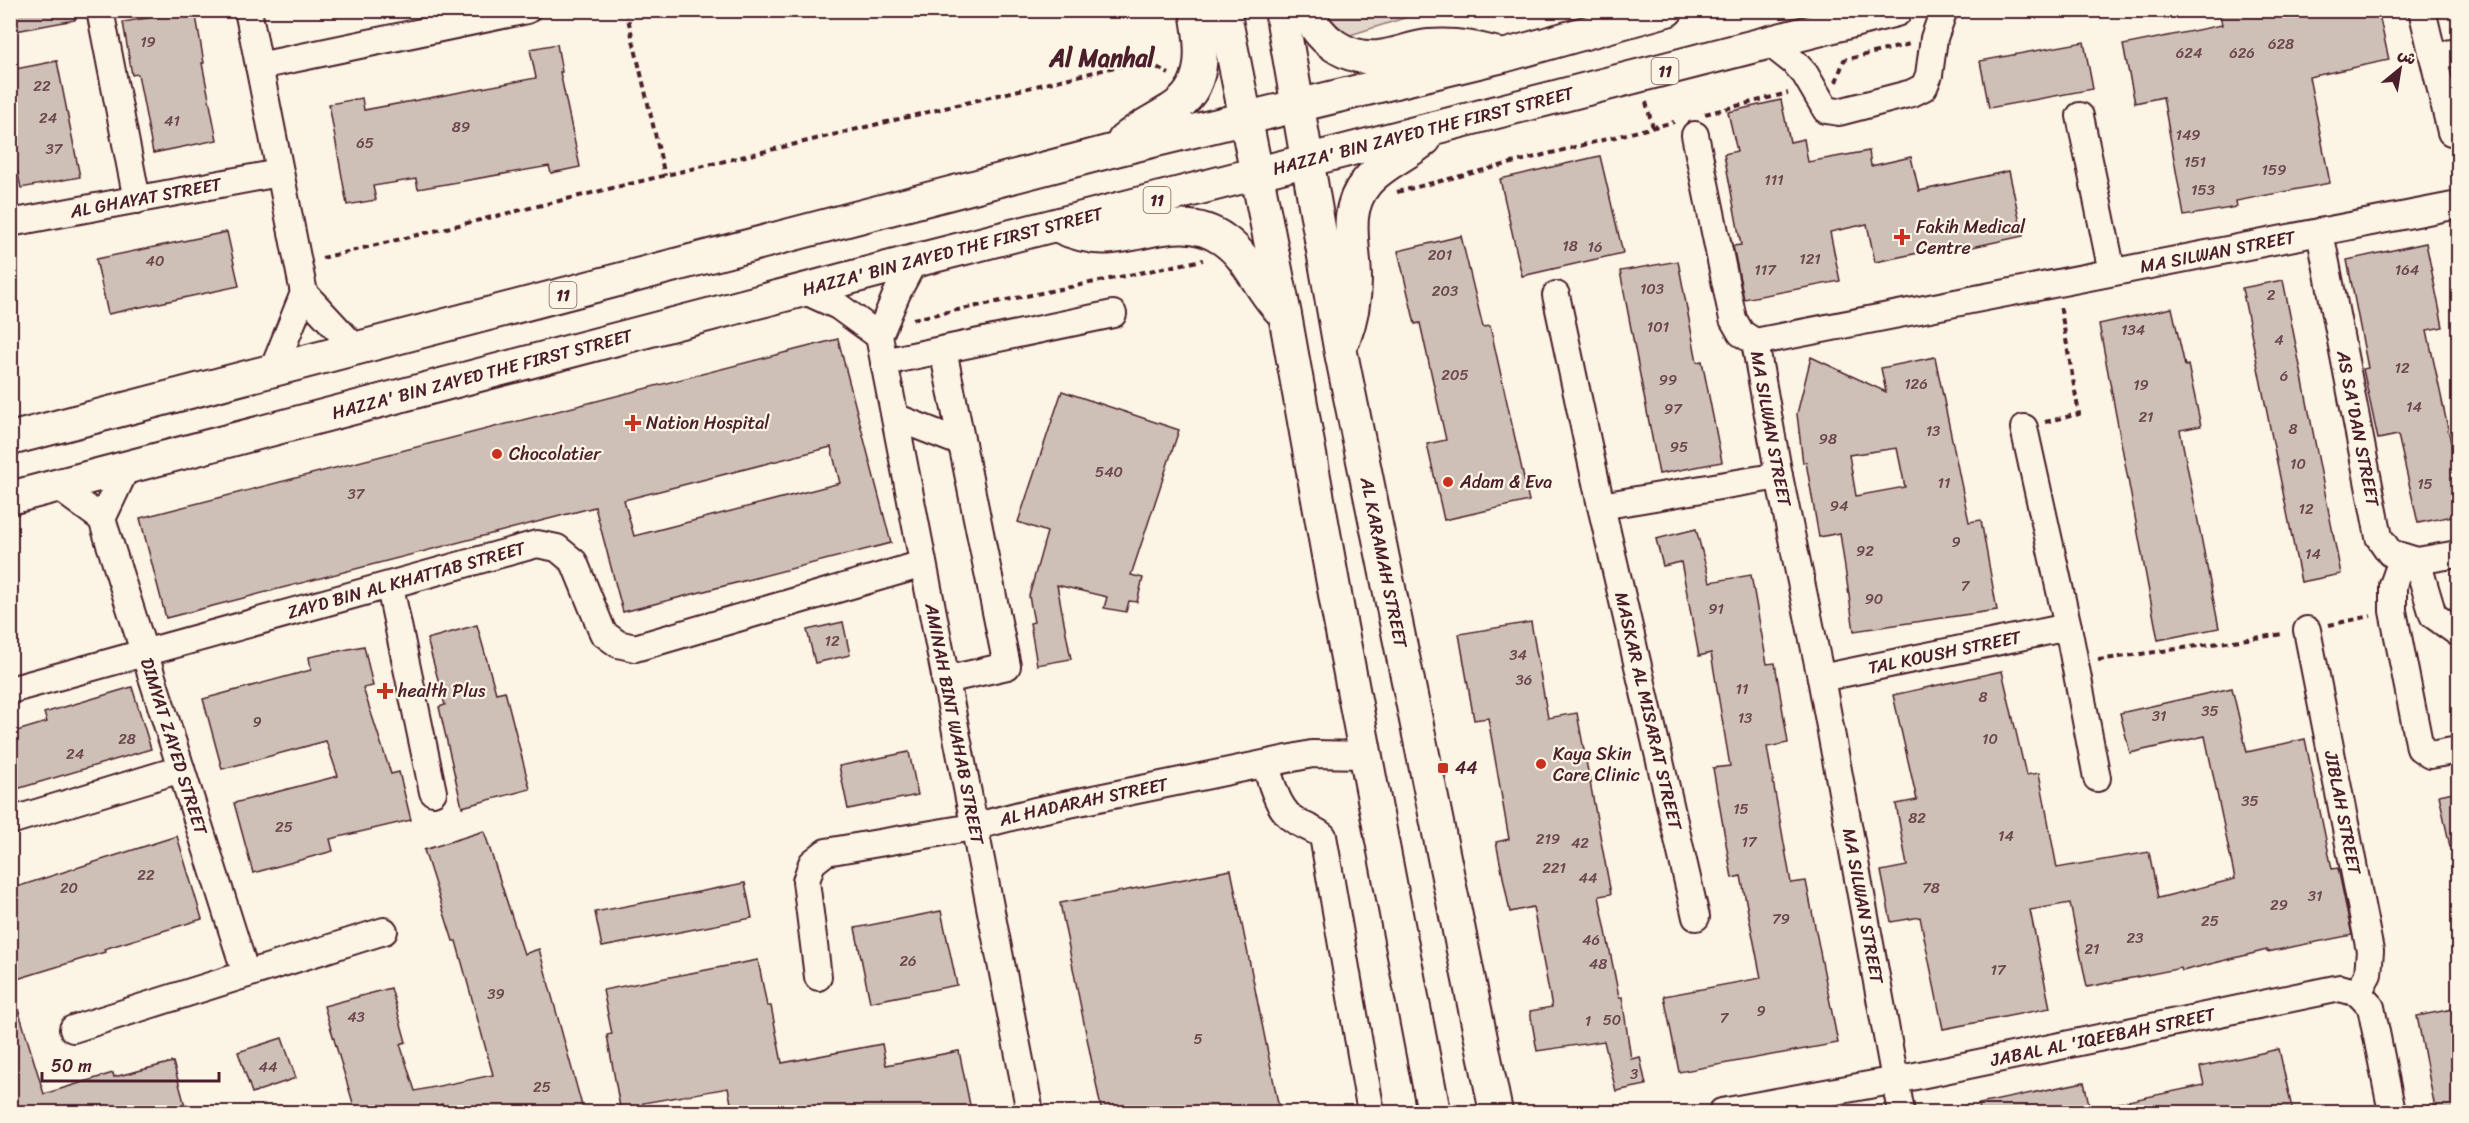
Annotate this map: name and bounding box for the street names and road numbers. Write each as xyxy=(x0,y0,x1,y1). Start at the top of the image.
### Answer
road number: 11 xyxy=(1652,58,1678,84)
street label: HAZZA' BIN ZAYED THE FIRST STREET xyxy=(1269,77,1578,185)
street label: AL GHAYAT STREET xyxy=(67,168,225,228)
road number: 11 xyxy=(1144,187,1170,213)
street label: HAZZA' BIN ZAYED THE FIRST STREET xyxy=(798,197,1107,306)
street label: MA SILWAN STREET xyxy=(2137,221,2299,283)
road number: 11 xyxy=(550,282,576,308)
street label: HAZZA' BIN ZAYED THE FIRST STREET xyxy=(328,319,637,429)
street label: AS SA'DAN STREET xyxy=(2327,347,2389,510)
street label: MA SILWAN STREET xyxy=(1741,348,1801,510)
street label: AL KARAMAH STREET xyxy=(1351,473,1417,652)
street label: ZAYD BIN AL KHATTAB STREET xyxy=(283,532,530,628)
street label: MASKAR AL MISARAT STREET xyxy=(1605,589,1692,834)
street label: AMINAH BINT WAHAB STREET xyxy=(915,600,994,848)
street label: TAL KOUSH STREET xyxy=(1865,621,2025,684)
street label: DIMYAT ZAYED STREET xyxy=(131,654,217,840)
street label: JIBLAH STREET xyxy=(2315,747,2371,879)
street label: AL HADARAH STREET xyxy=(995,768,1172,836)
street label: MA SILWAN STREET xyxy=(1833,825,1893,987)
street label: JABAL AL 'IQEEBAH STREET xyxy=(1987,998,2219,1076)

